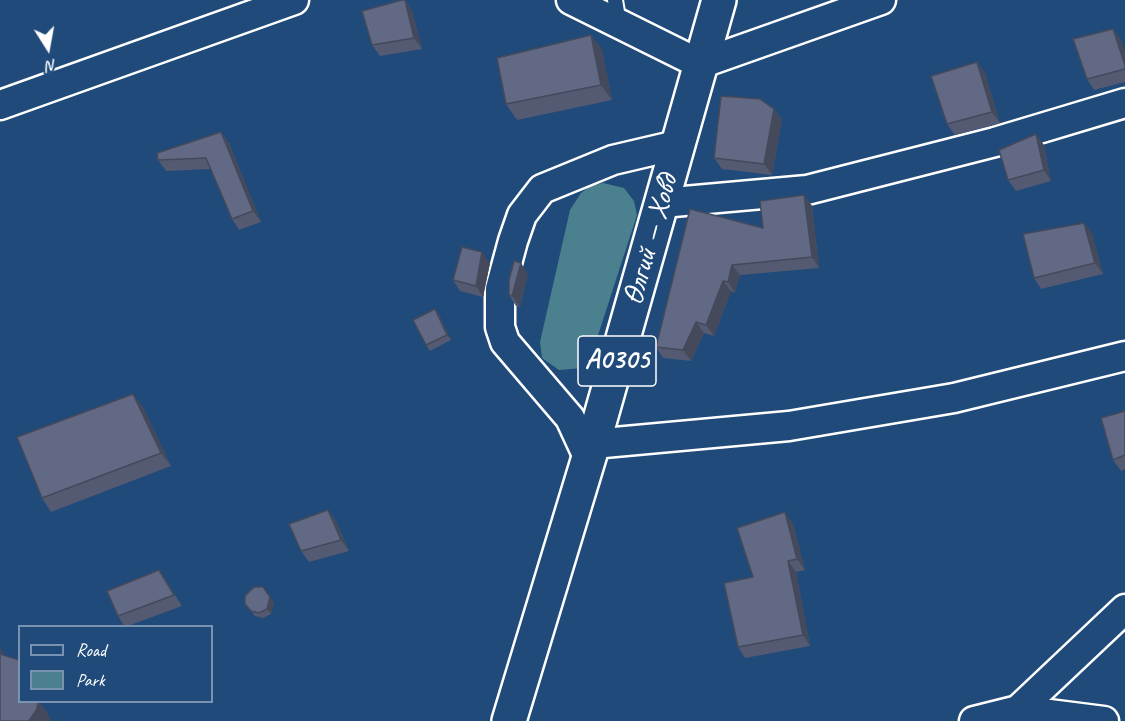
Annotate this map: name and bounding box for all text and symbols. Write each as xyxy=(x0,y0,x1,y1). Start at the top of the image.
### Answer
north arrow xyxy=(18,18,78,78)
text: N xyxy=(45,55,58,76)
street label: Өлгий — Ховд xyxy=(615,171,687,309)
road number: A0305 xyxy=(578,336,656,386)
legend xyxy=(18,625,213,703)
text: Road xyxy=(76,639,106,661)
text: Park xyxy=(76,669,105,691)

